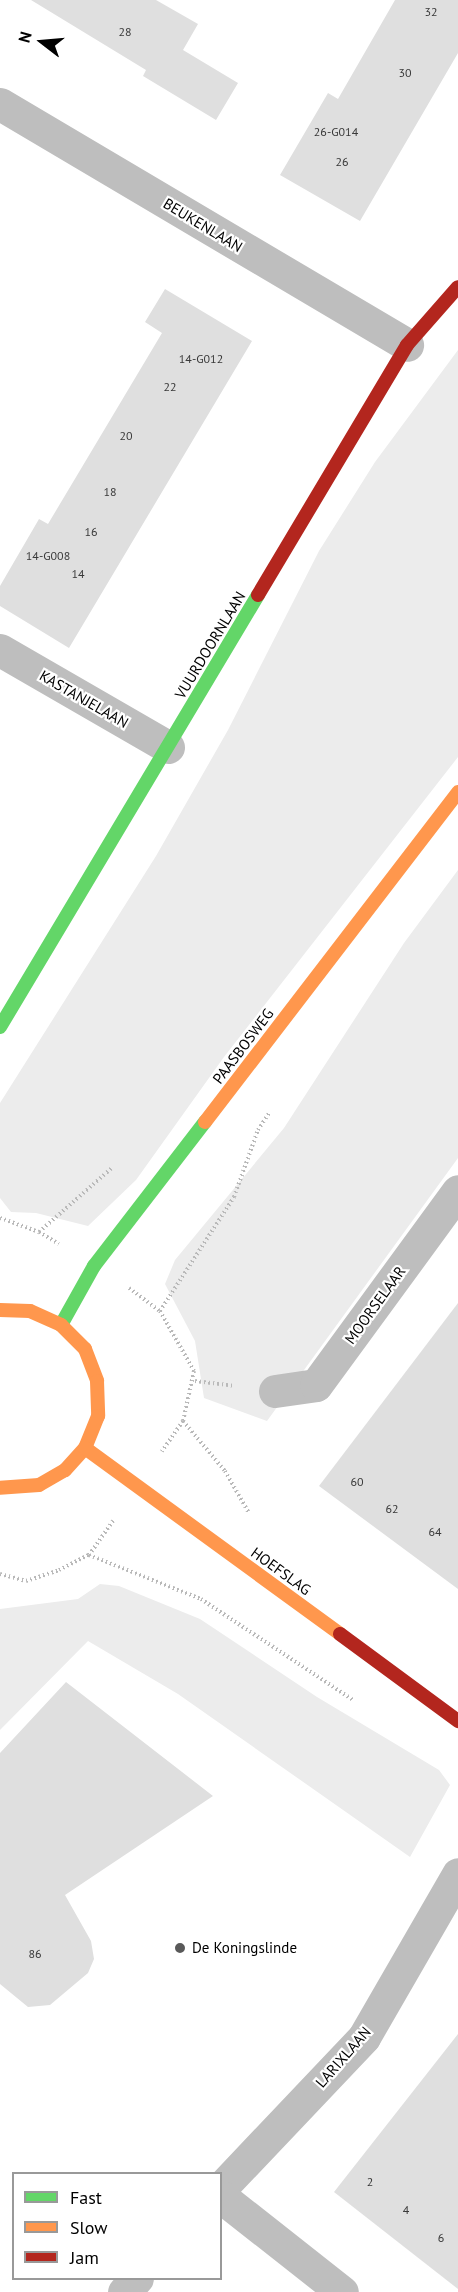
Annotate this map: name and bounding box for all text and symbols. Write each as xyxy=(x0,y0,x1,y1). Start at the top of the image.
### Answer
house number: 32 xyxy=(424,5,438,19)
north arrow xyxy=(12,12,72,72)
house number: 28 xyxy=(118,25,132,39)
text: N xyxy=(14,29,36,45)
house number: 30 xyxy=(398,66,412,80)
house number: 26-G014 xyxy=(314,125,358,139)
house number: 26 xyxy=(335,155,349,169)
street label: BEUKENLAAN xyxy=(160,194,246,256)
house number: 14-G012 xyxy=(179,352,223,366)
house number: 22 xyxy=(163,380,177,394)
house number: 20 xyxy=(119,429,133,443)
house number: 18 xyxy=(103,485,117,499)
house number: 16 xyxy=(84,525,98,539)
house number: 14-G008 xyxy=(26,549,70,563)
house number: 14 xyxy=(71,567,85,581)
street label: VUURDOORNLAAN xyxy=(171,588,249,702)
street label: KASTANJELAAN xyxy=(36,666,132,732)
street label: PAASBOSWEG xyxy=(209,1005,277,1087)
street label: MOORSELAAR xyxy=(341,1263,409,1347)
house number: 60 xyxy=(350,1475,364,1489)
house number: 62 xyxy=(385,1502,399,1516)
house number: 64 xyxy=(428,1525,442,1539)
street label: HOEFSLAG xyxy=(248,1543,314,1599)
place label: De Koningslinde xyxy=(192,1939,297,1957)
marker: De Koningslinde xyxy=(173,1941,187,1955)
house number: 86 xyxy=(28,1947,42,1961)
street label: LARIXLAAN xyxy=(312,2023,374,2091)
legend xyxy=(12,2172,222,2280)
house number: 2 xyxy=(367,2175,373,2189)
text: Fast xyxy=(70,2186,102,2209)
house number: 4 xyxy=(403,2203,409,2217)
text: Slow xyxy=(70,2216,108,2239)
house number: 6 xyxy=(438,2231,444,2245)
text: Jam xyxy=(70,2246,99,2269)

